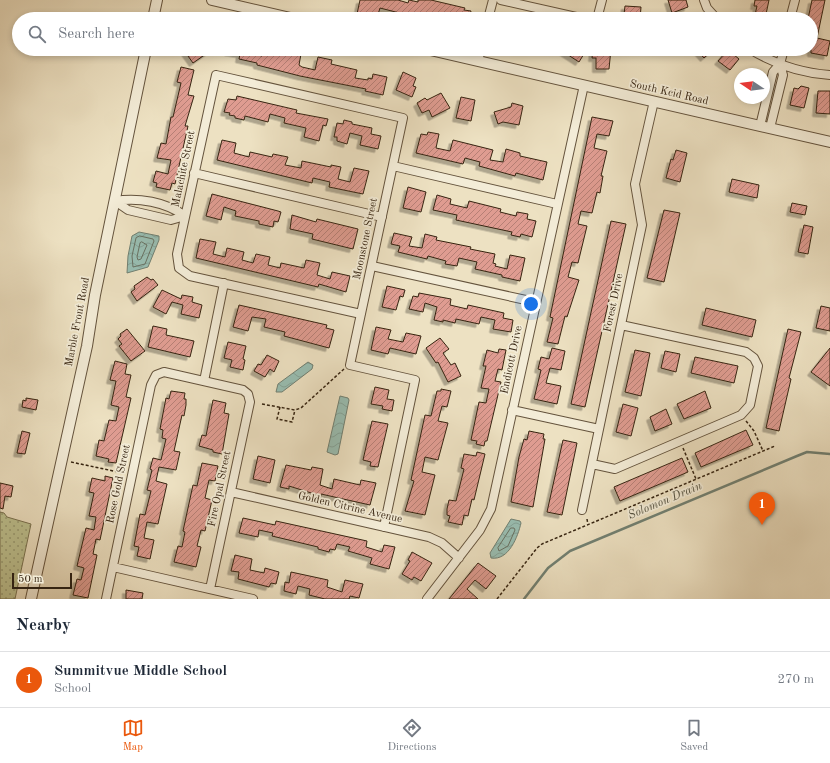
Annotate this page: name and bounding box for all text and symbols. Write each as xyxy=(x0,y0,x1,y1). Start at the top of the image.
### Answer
search box xyxy=(12,12,818,56)
icon: search xyxy=(26,23,48,45)
text: Search here xyxy=(58,27,135,42)
north arrow xyxy=(734,68,770,104)
street label: South Kcid Road xyxy=(629,79,710,107)
street label: Malachite Street xyxy=(171,130,198,208)
street label: Moonstone Street xyxy=(352,197,380,281)
street label: Forest Drive xyxy=(602,273,626,333)
street label: Marble Front Road xyxy=(64,276,92,368)
your location xyxy=(521,294,541,314)
street label: Endicott Drive xyxy=(499,325,525,395)
street label: Rose Gold Street xyxy=(105,443,133,525)
street label: Fire Opal Street xyxy=(207,450,233,528)
water label: Solomon Drain xyxy=(626,480,704,522)
street label: Golden Citrine Avenue xyxy=(297,491,403,525)
pin: 1 xyxy=(749,492,775,525)
scale bar xyxy=(12,571,72,590)
text: 50 m xyxy=(18,574,43,585)
text: Nearby xyxy=(16,617,71,634)
text: Summitvue Middle School xyxy=(54,664,227,679)
text: 1 xyxy=(25,673,33,686)
text: 270 m xyxy=(777,673,814,686)
text: School xyxy=(54,682,91,695)
tab: Map xyxy=(122,717,144,755)
tab: Directions xyxy=(388,717,436,755)
tab: Saved xyxy=(680,717,708,755)

